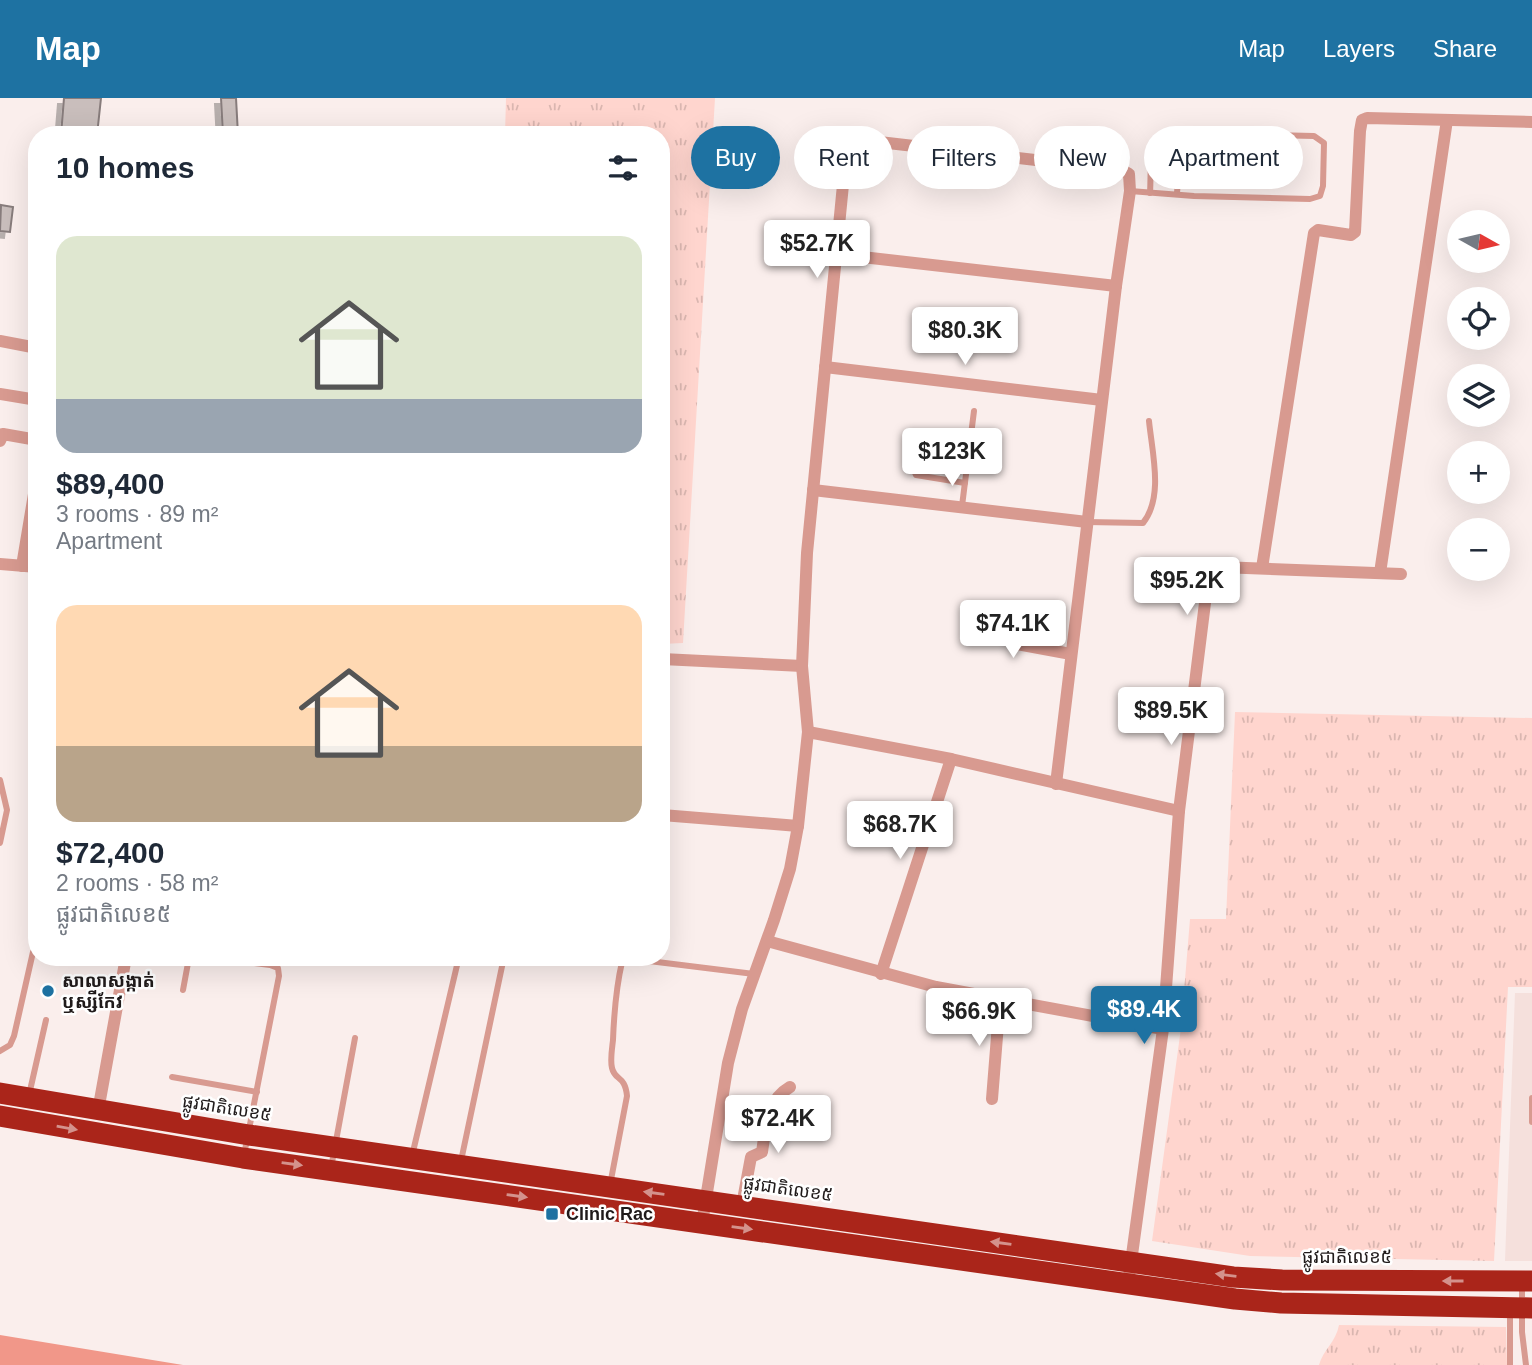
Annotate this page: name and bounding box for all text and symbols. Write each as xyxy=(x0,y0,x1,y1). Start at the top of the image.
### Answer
text: Map xyxy=(35,30,101,67)
text: Map xyxy=(1238,35,1285,62)
text: Layers xyxy=(1323,35,1395,62)
text: Share xyxy=(1433,35,1497,62)
chip: Buy xyxy=(691,126,780,189)
chip: Rent xyxy=(794,126,893,189)
chip: Filters xyxy=(907,126,1020,189)
chip: New xyxy=(1034,126,1130,189)
chip: Apartment xyxy=(1144,126,1303,189)
icon: filters xyxy=(604,149,642,187)
text: 10 homes xyxy=(56,151,194,184)
north arrow xyxy=(1447,210,1510,273)
map controls xyxy=(1447,210,1510,581)
pin: $52.7K xyxy=(760,220,874,280)
text: $52.7K xyxy=(780,230,854,256)
icon: home xyxy=(286,282,412,408)
button: locate xyxy=(1447,287,1510,350)
pin: $80.3K xyxy=(908,308,1022,367)
text: $80.3K xyxy=(928,317,1002,343)
button: layers xyxy=(1447,364,1510,427)
pin: $123K xyxy=(903,428,1001,488)
text: $123K xyxy=(918,438,986,464)
button: + xyxy=(1447,441,1510,504)
text: $89,400 xyxy=(56,467,164,500)
text: 3 rooms · 89 m² xyxy=(56,501,218,527)
button: − xyxy=(1447,518,1510,581)
text: Apartment xyxy=(56,528,162,554)
pin: $95.2K xyxy=(1130,558,1244,617)
text: $95.2K xyxy=(1150,567,1224,593)
pin: $74.1K xyxy=(956,601,1070,660)
text: $74.1K xyxy=(976,610,1050,636)
icon: home xyxy=(286,650,412,776)
pin: $89.5K xyxy=(1114,688,1228,747)
text: $89.5K xyxy=(1134,697,1208,723)
pin: $68.7K xyxy=(843,802,957,861)
text: $68.7K xyxy=(863,811,937,837)
text: $72,400 xyxy=(56,836,164,869)
text: 2 rooms · 58 m² xyxy=(56,870,218,896)
text: ផ្លូវជាតិលេខ៥ xyxy=(56,901,171,927)
place label: សាលាសង្កាត់ ឬស្សីកែវ xyxy=(62,971,155,1013)
marker: សាលាសង្កាត់ ឬស្សីកែវ xyxy=(40,983,56,999)
pin: $89.4K xyxy=(1087,986,1201,1046)
pin: $66.9K xyxy=(922,988,1036,1048)
text: $89.4K xyxy=(1107,996,1181,1022)
text: $66.9K xyxy=(942,998,1016,1024)
street label: ផ្លូវជាតិលេខ៥ xyxy=(180,1091,273,1131)
pin: $72.4K xyxy=(721,1096,835,1155)
text: $72.4K xyxy=(741,1105,815,1131)
one-way arrow xyxy=(56,1123,78,1134)
one-way arrow xyxy=(281,1159,303,1170)
street label: ផ្លូវជាតិលេខ៥ xyxy=(741,1173,834,1211)
one-way arrow xyxy=(643,1187,665,1198)
one-way arrow xyxy=(506,1191,528,1202)
place label: Clinic Rac xyxy=(566,1204,653,1224)
marker: Clinic Rac xyxy=(544,1206,560,1222)
one-way arrow xyxy=(731,1223,753,1234)
one-way arrow xyxy=(990,1237,1012,1248)
street label: ផ្លូវជាតិលេខ៥ xyxy=(1302,1247,1392,1273)
one-way arrow xyxy=(1215,1270,1237,1281)
one-way arrow xyxy=(1442,1275,1464,1287)

